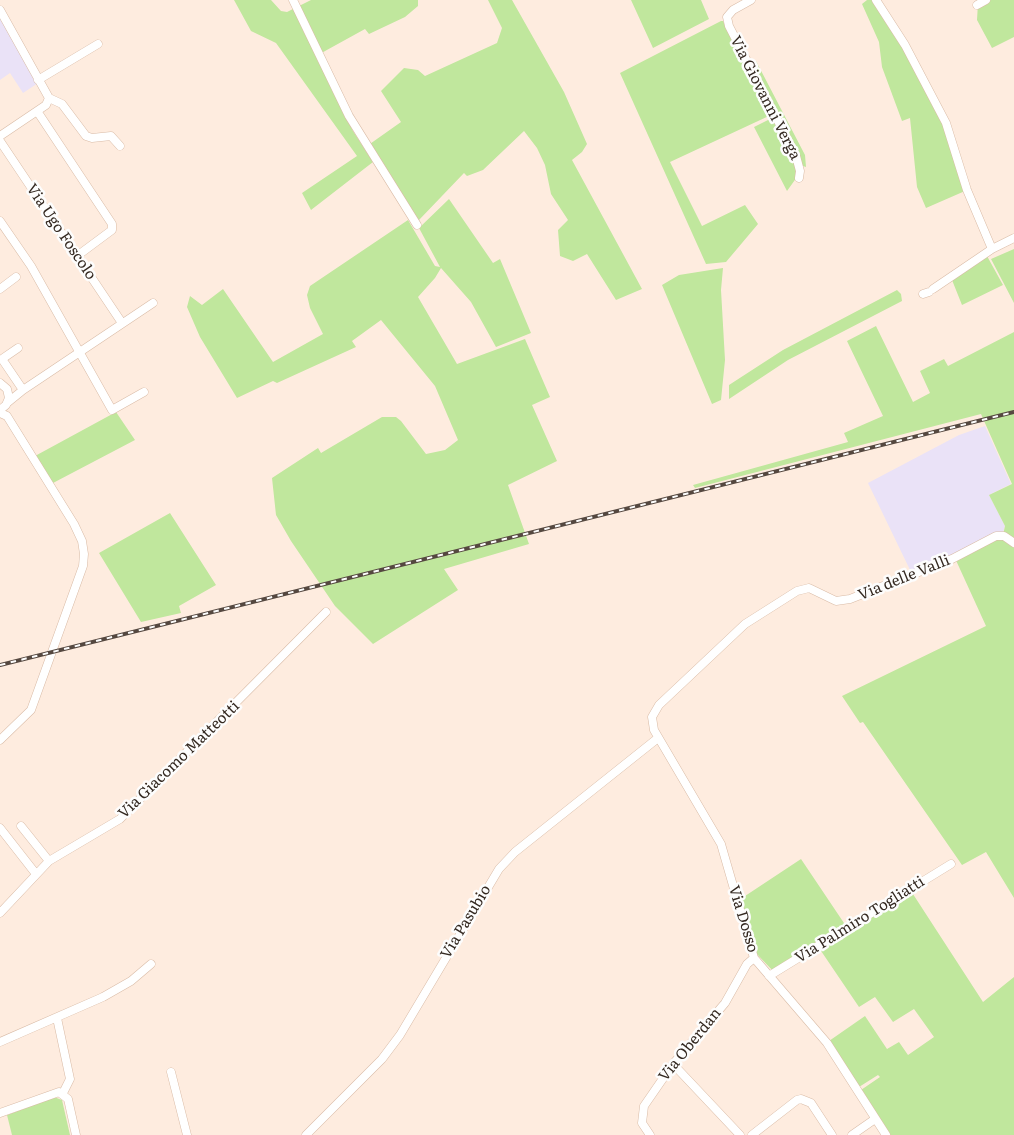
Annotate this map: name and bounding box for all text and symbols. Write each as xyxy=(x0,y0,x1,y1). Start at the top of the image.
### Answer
street label: Via Giovanni Verga xyxy=(726,33,804,163)
street label: Via Ugo Foscolo xyxy=(22,181,100,283)
street label: Via delle Valli xyxy=(855,551,953,605)
street label: Via Giacomo Matteotti xyxy=(115,697,243,823)
street label: Via Palmiro Togliatti xyxy=(792,873,928,967)
street label: Via Pasubio xyxy=(437,882,495,962)
street label: Via Dosso xyxy=(724,883,762,955)
street label: Via Oberdan xyxy=(655,1005,725,1085)

